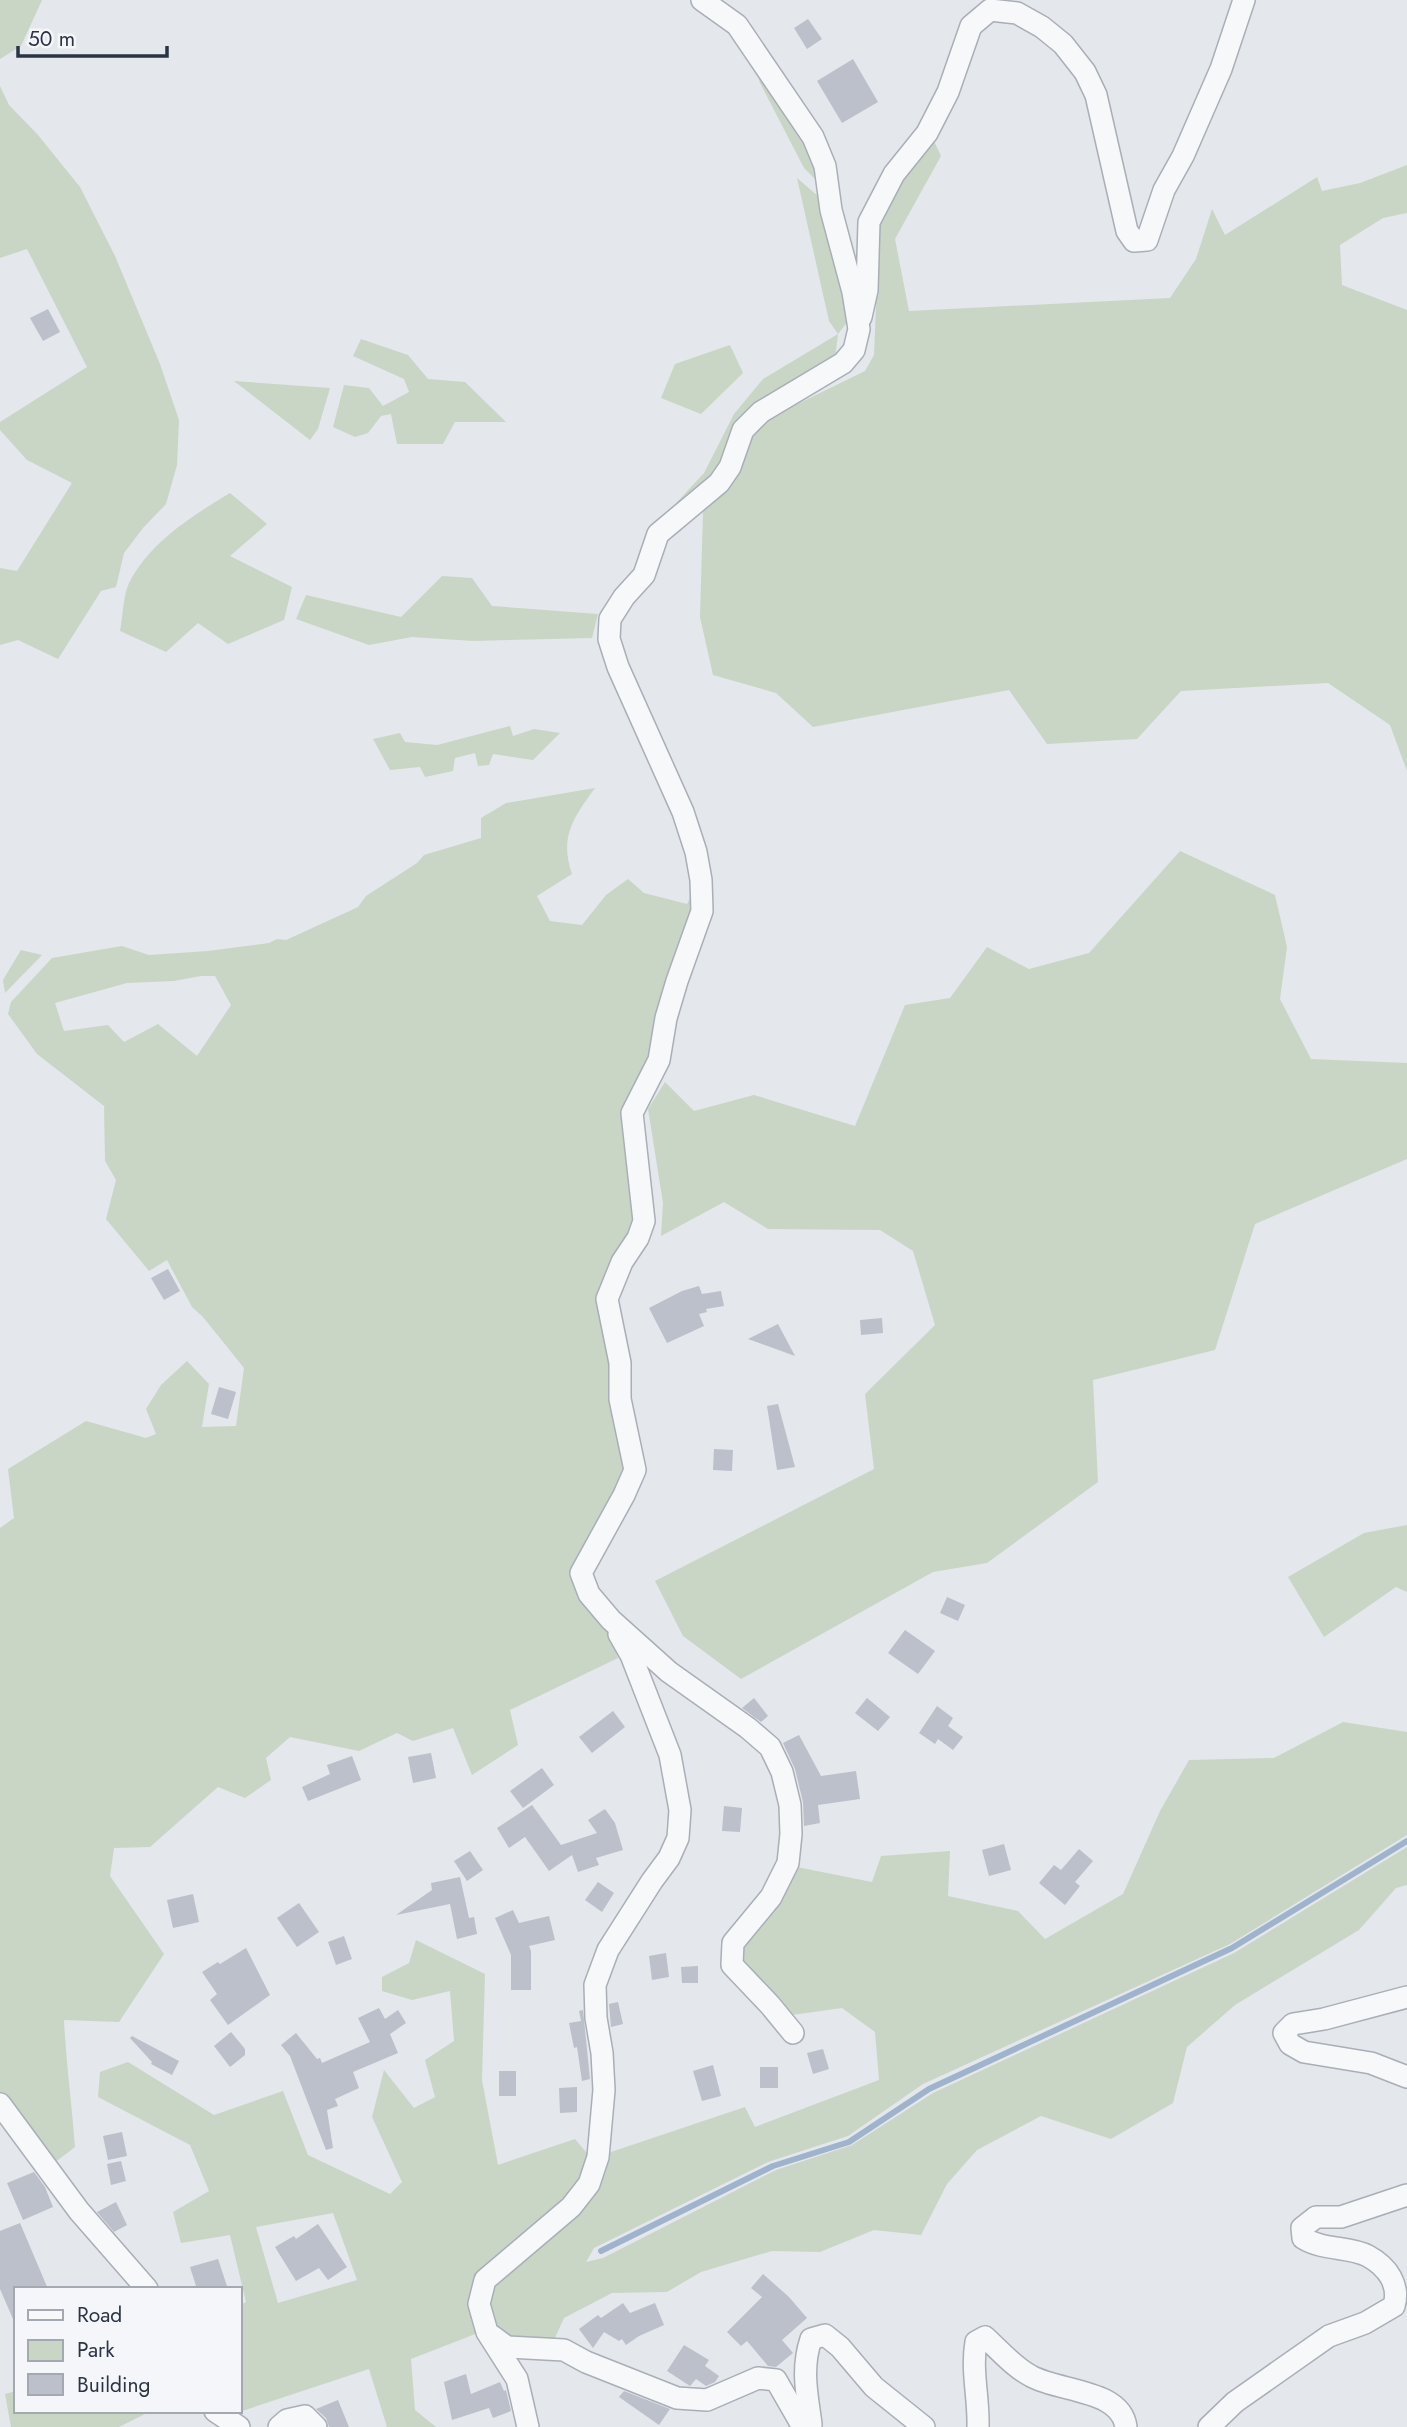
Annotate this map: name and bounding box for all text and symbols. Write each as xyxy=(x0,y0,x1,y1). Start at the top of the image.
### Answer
scale bar xyxy=(18,14,166,58)
text: 50 m xyxy=(28,24,75,54)
legend xyxy=(14,2287,242,2413)
text: Road xyxy=(77,2300,122,2330)
text: Park xyxy=(77,2335,115,2365)
text: Building xyxy=(77,2370,150,2400)

